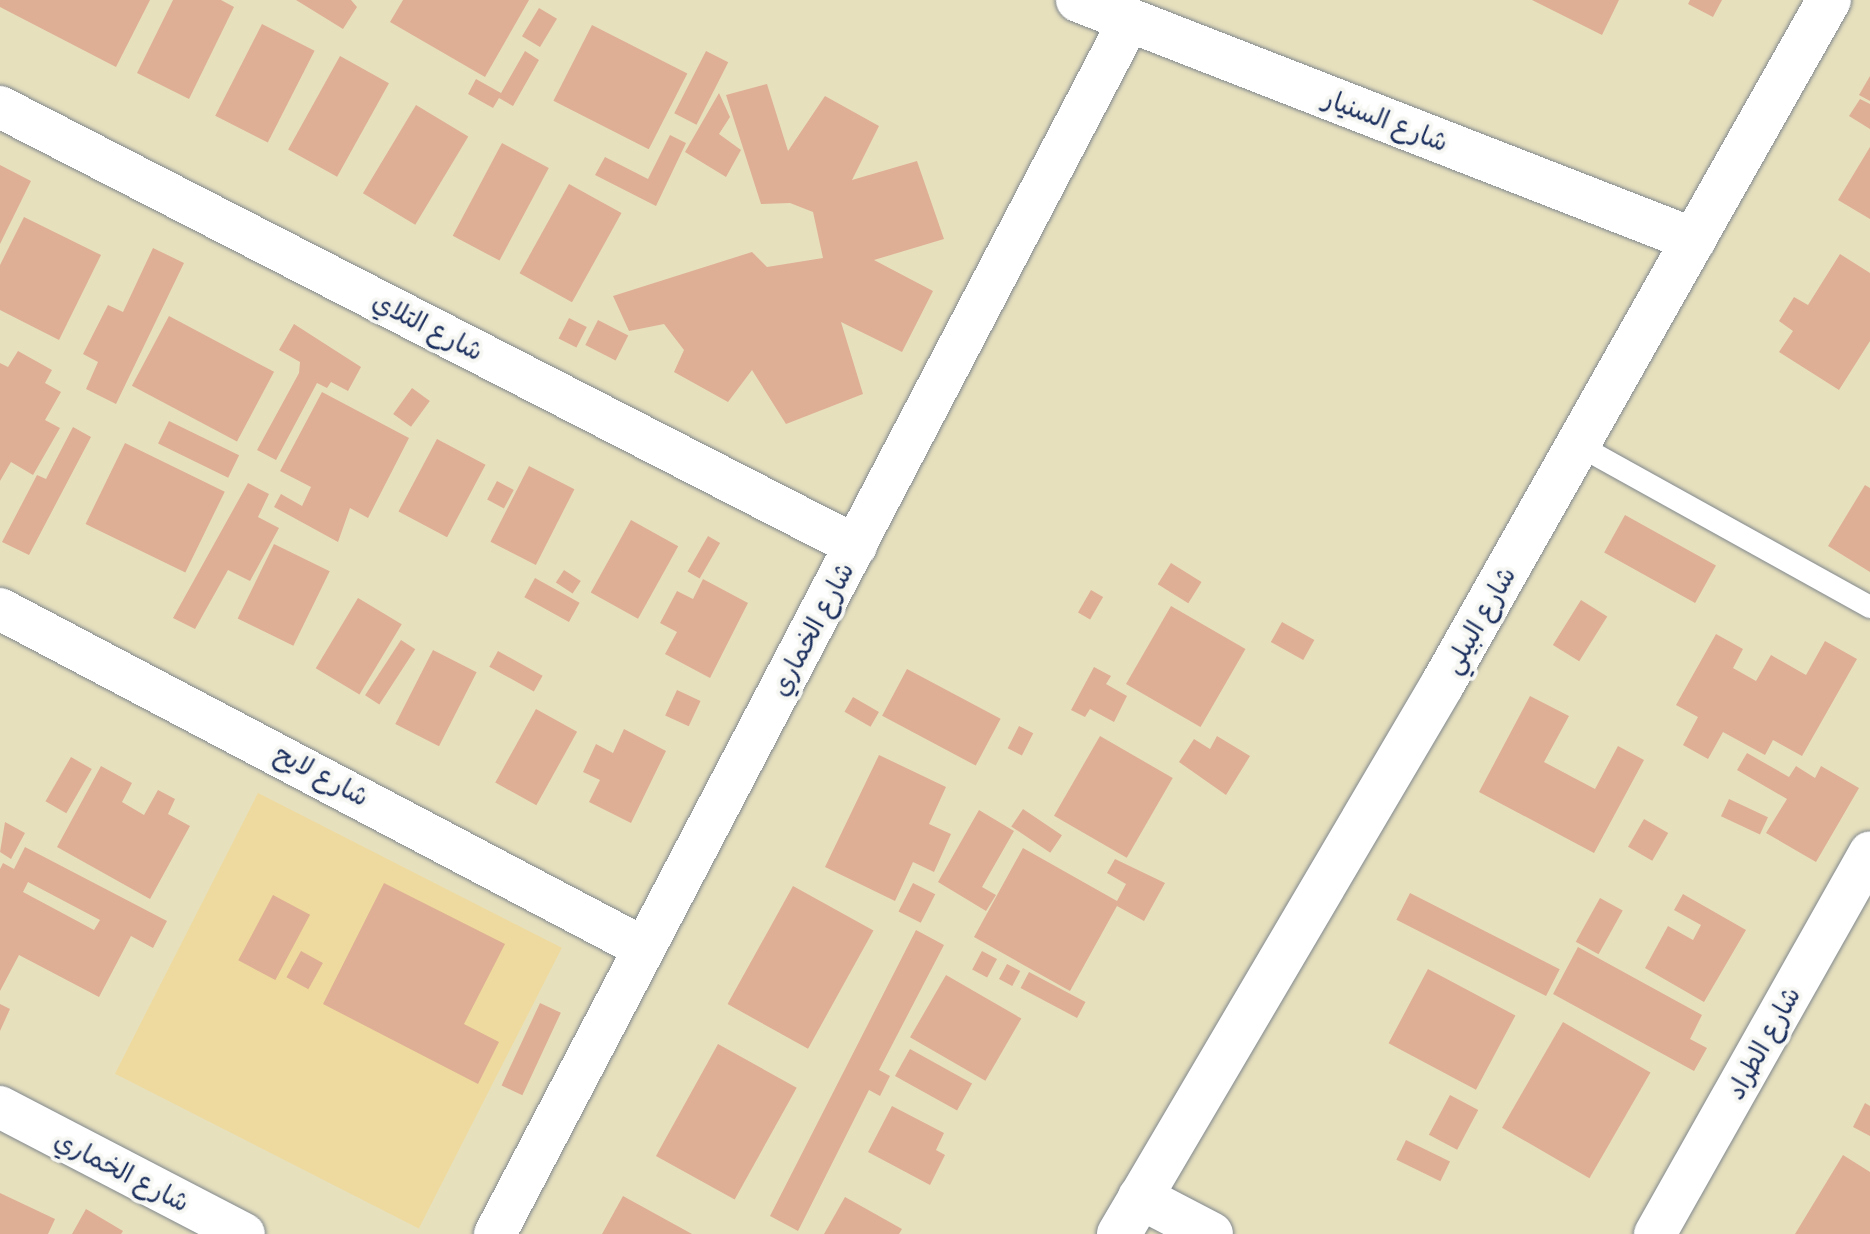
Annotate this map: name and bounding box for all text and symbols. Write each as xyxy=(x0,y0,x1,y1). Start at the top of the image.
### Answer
street label: شارع السنيار xyxy=(1320,82,1452,158)
street label: شارع التلاي xyxy=(368,285,488,367)
street label: شارع الخماري xyxy=(764,557,860,701)
street label: شارع البيلي xyxy=(1436,561,1522,679)
street label: شارع لايح xyxy=(270,737,374,813)
street label: شارع الطراد xyxy=(1719,981,1807,1105)
street label: شارع الخماري xyxy=(49,1124,195,1218)

